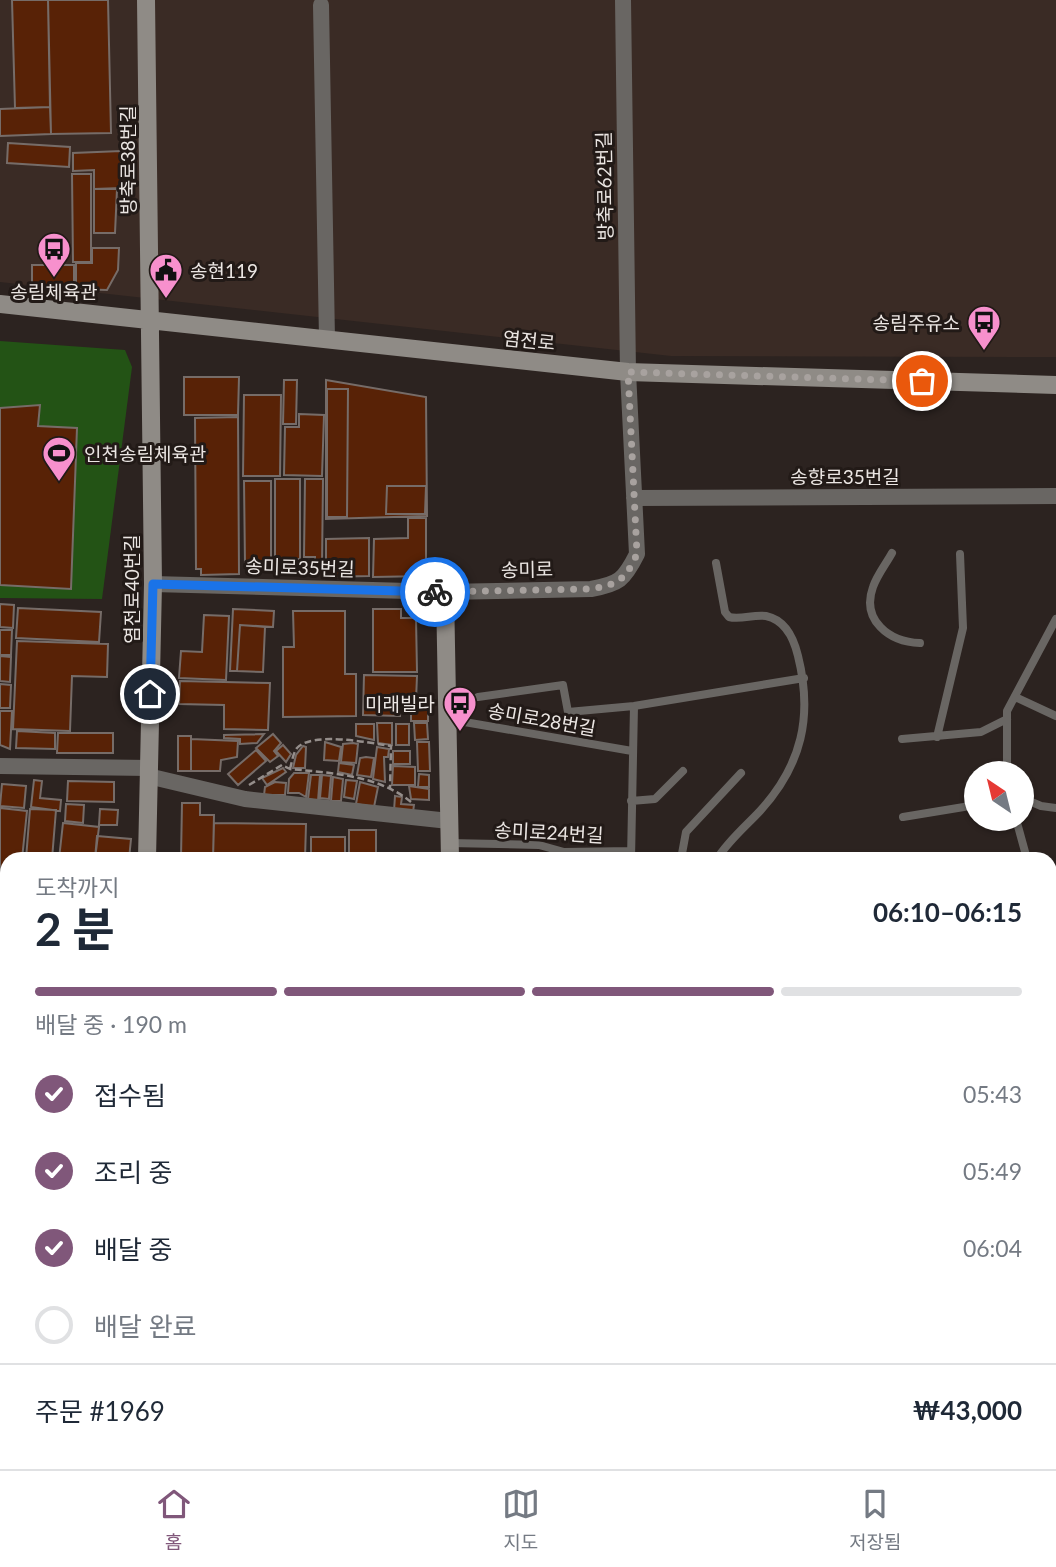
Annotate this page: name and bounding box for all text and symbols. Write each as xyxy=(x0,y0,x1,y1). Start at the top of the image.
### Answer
street label: 방축로38번길 xyxy=(116,105,139,215)
street label: 방축로62번길 xyxy=(592,131,616,241)
bus stop icon: 송림체육관 xyxy=(35,230,73,279)
public building icon: 송현119 xyxy=(147,251,185,300)
place label: 송현119 xyxy=(190,259,258,282)
place label: 송림체육관 xyxy=(10,280,98,303)
bus stop icon: 송림주유소 xyxy=(965,303,1003,352)
place label: 송림주유소 xyxy=(873,311,960,334)
street label: 염전로 xyxy=(502,326,556,354)
pin xyxy=(892,351,952,411)
icon: bag xyxy=(903,362,941,400)
sports icon: 인천송림체육관 xyxy=(40,434,78,483)
place label: 인천송림체육관 xyxy=(84,442,206,465)
street label: 송향로35번길 xyxy=(790,465,900,488)
street label: 염전로40번길 xyxy=(120,534,143,644)
street label: 송미로35번길 xyxy=(245,554,355,580)
courier xyxy=(400,557,470,627)
street label: 송미로 xyxy=(501,557,553,581)
icon: bike xyxy=(416,573,454,611)
pin xyxy=(120,664,180,724)
icon: home xyxy=(131,675,169,713)
bus stop icon: 미래빌라 xyxy=(441,684,479,733)
place label: 미래빌라 xyxy=(365,692,435,715)
street label: 송미로28번길 xyxy=(486,698,598,740)
north arrow xyxy=(964,761,1034,831)
map controls xyxy=(964,761,1034,831)
street label: 송미로24번길 xyxy=(494,818,604,846)
text: 도착까지 xyxy=(35,873,120,901)
text: 06:10–06:15 xyxy=(873,896,1022,928)
text: 2 분 xyxy=(35,901,115,956)
text: 배달 중 · 190 m xyxy=(35,1010,187,1038)
icon: check xyxy=(35,1075,73,1113)
text: 접수됨 xyxy=(94,1079,166,1111)
text: 05:43 xyxy=(963,1080,1022,1108)
icon: check xyxy=(35,1152,73,1190)
text: 조리 중 xyxy=(94,1156,172,1188)
text: 05:49 xyxy=(963,1157,1022,1185)
icon: check xyxy=(35,1229,73,1267)
text: 배달 중 xyxy=(94,1233,172,1265)
text: 06:04 xyxy=(963,1234,1022,1262)
text: 배달 완료 xyxy=(94,1310,196,1342)
text: ₩43,000 xyxy=(912,1394,1022,1426)
text: 주문 #1969 xyxy=(35,1395,165,1427)
tab: 홈 xyxy=(155,1485,193,1554)
tab: 지도 xyxy=(502,1485,540,1554)
tab: 저장됨 xyxy=(849,1485,901,1554)

